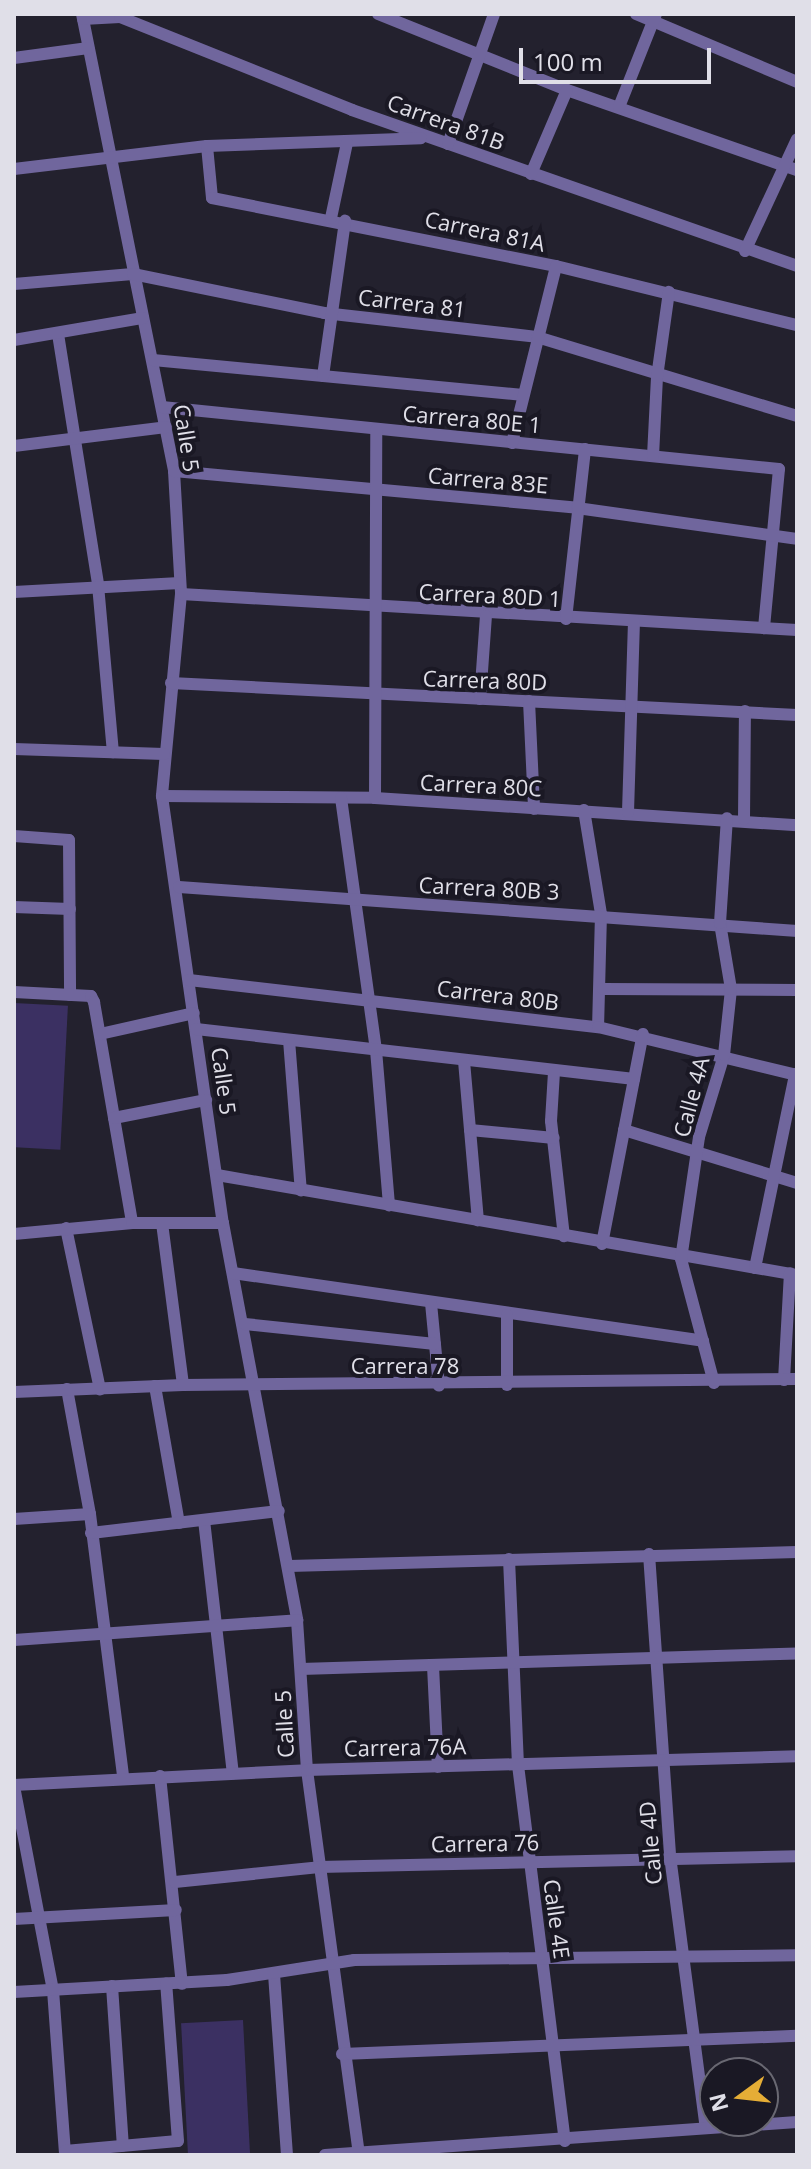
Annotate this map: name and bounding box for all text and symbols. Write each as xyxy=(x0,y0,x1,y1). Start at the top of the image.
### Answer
scale bar xyxy=(523,32,715,82)
text: 100 m xyxy=(533,45,603,78)
street label: Carrera 81B xyxy=(384,89,508,155)
street label: Carrera 81A xyxy=(422,205,548,257)
street label: Carrera 81 xyxy=(357,283,467,323)
street label: Carrera 80E 1 xyxy=(402,400,542,438)
street label: Calle 5 xyxy=(169,402,205,474)
street label: Carrera 83E xyxy=(427,462,549,498)
street label: Carrera 80D 1 xyxy=(418,578,562,612)
street label: Carrera 80D xyxy=(422,665,548,695)
street label: Carrera 80C xyxy=(419,769,543,801)
street label: Carrera 80B 3 xyxy=(418,871,560,905)
street label: Carrera 80B xyxy=(435,974,561,1016)
street label: Calle 5 xyxy=(206,1046,242,1116)
street label: Calle 4A xyxy=(668,1054,714,1140)
street label: Carrera 78 xyxy=(351,1353,459,1379)
street label: Calle 5 xyxy=(269,1689,299,1759)
street label: Carrera 76A xyxy=(344,1733,466,1761)
street label: Calle 4D xyxy=(633,1800,667,1886)
street label: Carrera 76 xyxy=(431,1829,539,1857)
street label: Calle 4E xyxy=(538,1878,576,1960)
north arrow xyxy=(699,2057,779,2137)
text: N xyxy=(701,2090,735,2115)

